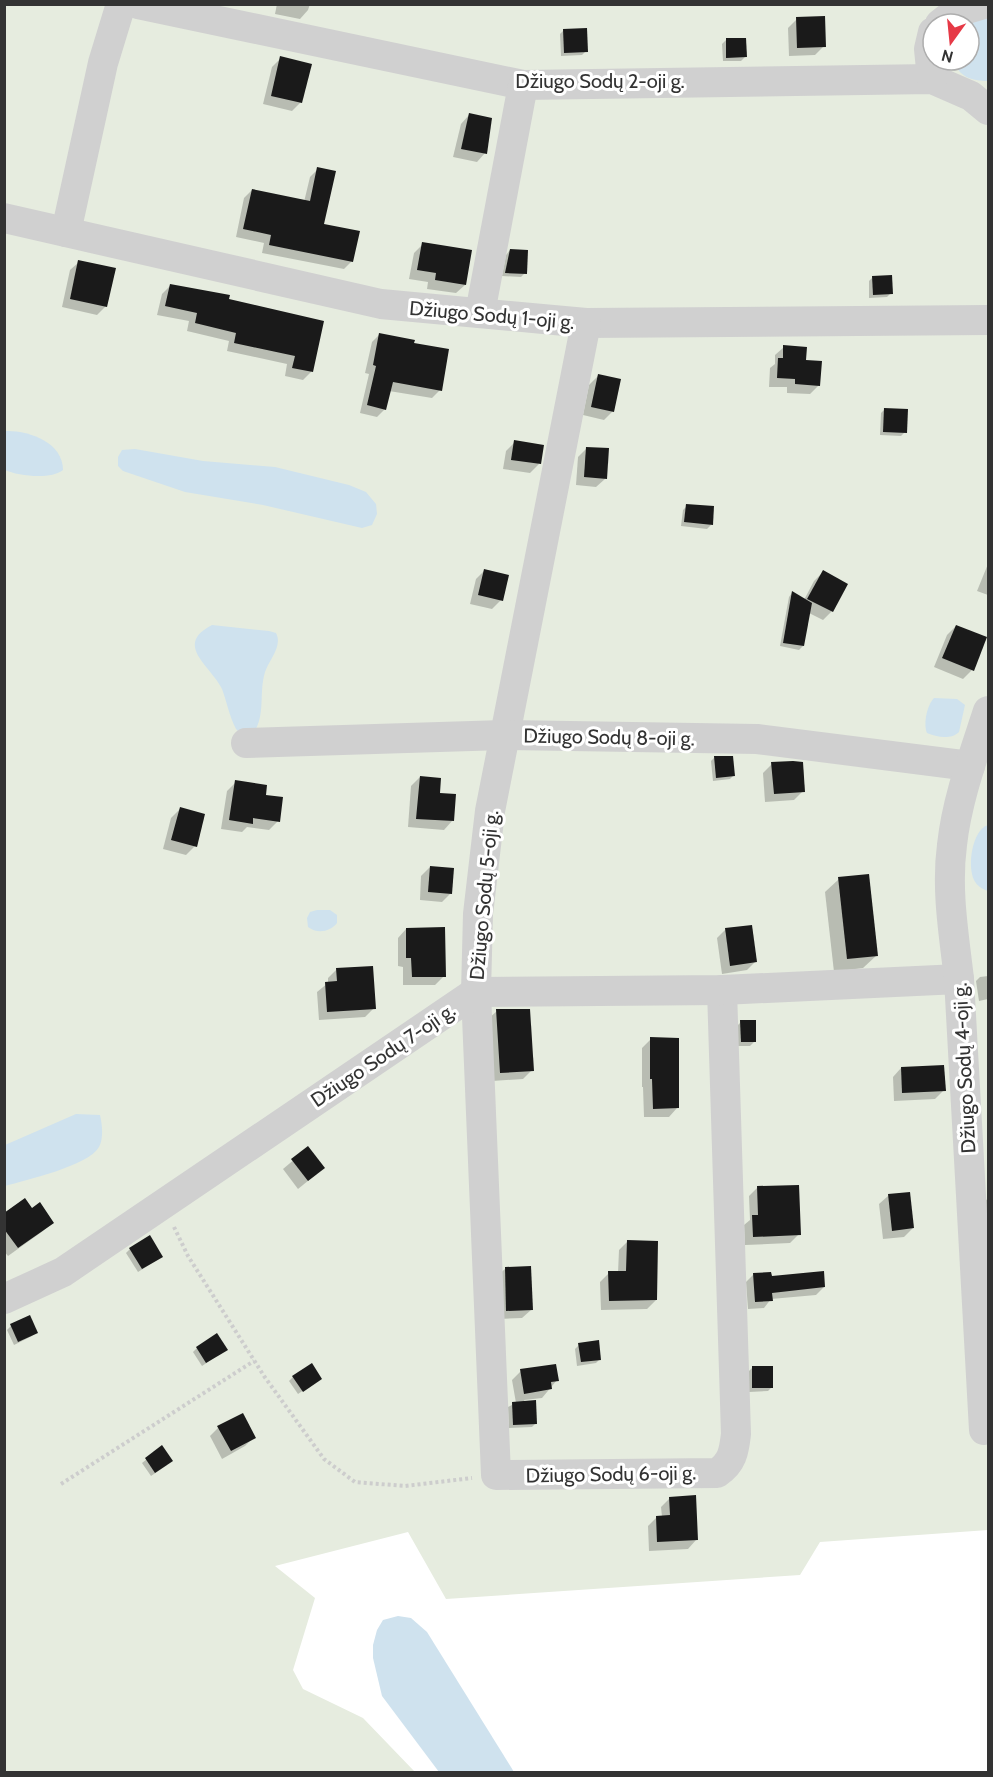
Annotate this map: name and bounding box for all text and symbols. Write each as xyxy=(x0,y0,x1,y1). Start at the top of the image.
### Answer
north arrow xyxy=(921,12,981,72)
text: N xyxy=(939,45,955,67)
street label: Džiugo Sodų 2-oji g. xyxy=(515,69,685,93)
street label: Džiugo Sodų 1-oji g. xyxy=(408,296,576,334)
street label: Džiugo Sodų 8-oji g. xyxy=(523,724,695,750)
street label: Džiugo Sodų 5-oji g. xyxy=(465,809,503,981)
street label: Džiugo Sodų 4-oji g. xyxy=(948,982,980,1154)
street label: Džiugo Sodų 7-oji g. xyxy=(306,998,460,1112)
street label: Džiugo Sodų 6-oji g. xyxy=(525,1461,697,1487)

